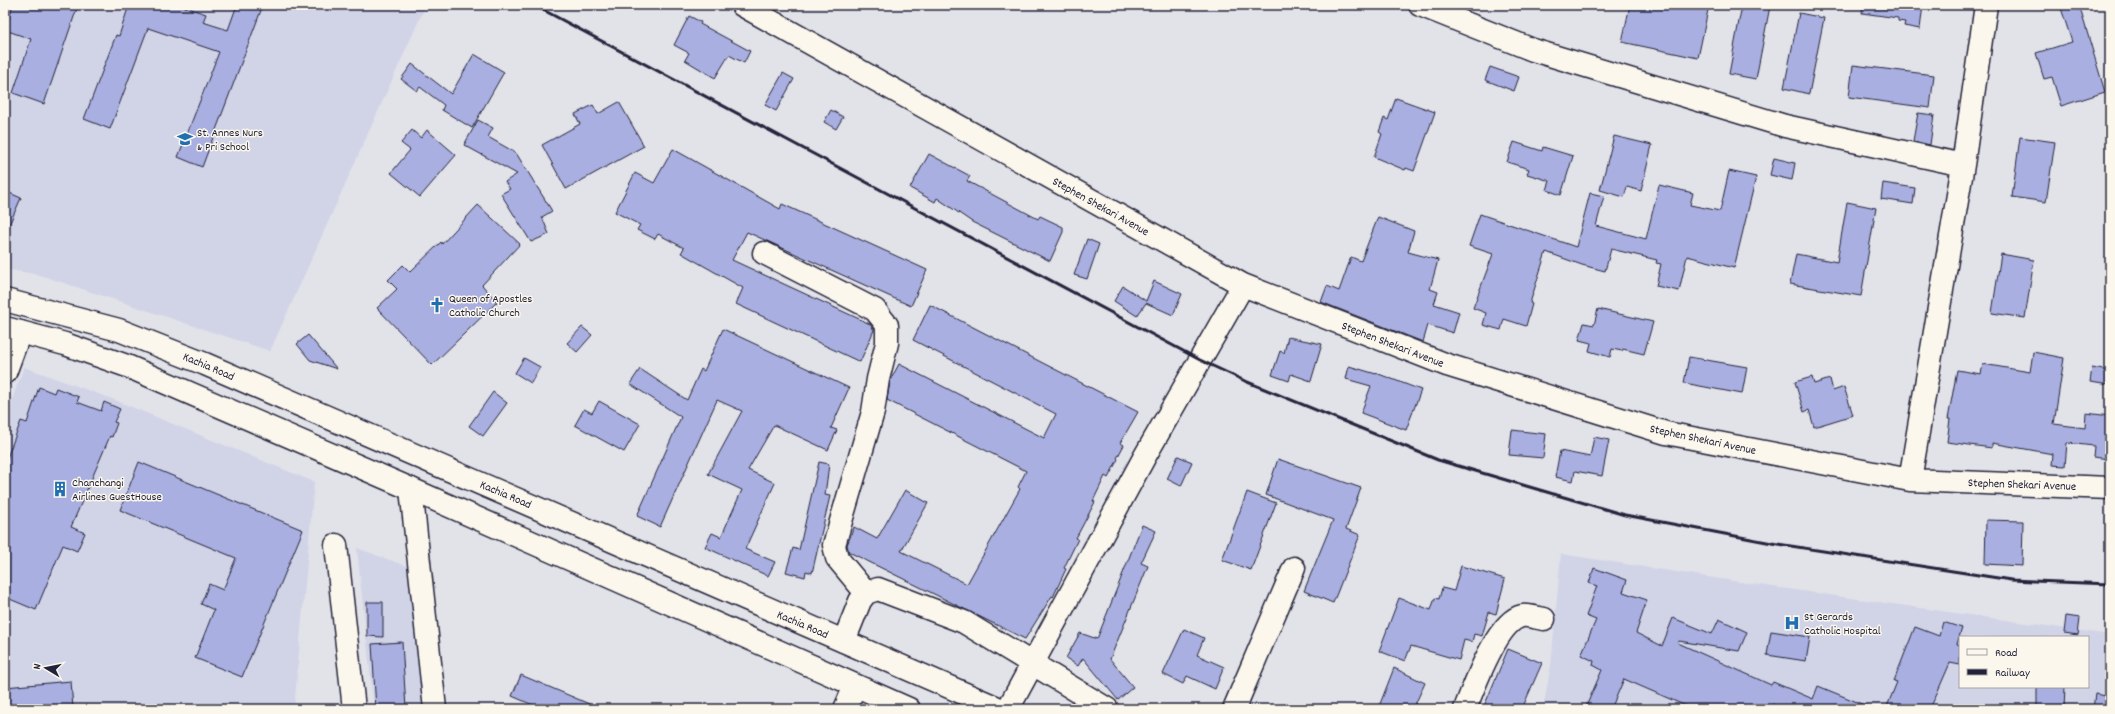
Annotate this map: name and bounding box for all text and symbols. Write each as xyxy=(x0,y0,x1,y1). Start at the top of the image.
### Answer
place label: St. Annes Nurs & Pri School xyxy=(197,125,263,156)
school or university icon: St. Annes Nurs & Pri School xyxy=(176,130,194,148)
street label: Stephen Shekari Avenue xyxy=(1049,174,1152,241)
place label: Queen of Apostles Catholic Church xyxy=(449,291,532,322)
church icon: Queen of Apostles Catholic Church xyxy=(428,296,446,314)
street label: Stephen Shekari Avenue xyxy=(1339,318,1446,373)
street label: Kachia Road xyxy=(180,349,237,386)
street label: Stephen Shekari Avenue xyxy=(1648,421,1757,460)
place label: Chanchangi Airlines GuestHouse xyxy=(72,475,162,506)
street label: Stephen Shekari Avenue xyxy=(1967,475,2076,496)
street label: Kachia Road xyxy=(477,477,534,514)
building icon: Chanchangi Airlines GuestHouse xyxy=(51,480,69,498)
street label: Kachia Road xyxy=(774,607,831,644)
place label: St Gerards Catholic Hospital xyxy=(1804,609,1881,640)
hospital icon: St Gerards Catholic Hospital xyxy=(1783,614,1801,632)
legend xyxy=(1959,636,2089,688)
text: Road xyxy=(1995,645,2017,662)
north arrow xyxy=(26,648,66,688)
text: N xyxy=(30,662,47,671)
text: Railway xyxy=(1995,665,2031,682)

